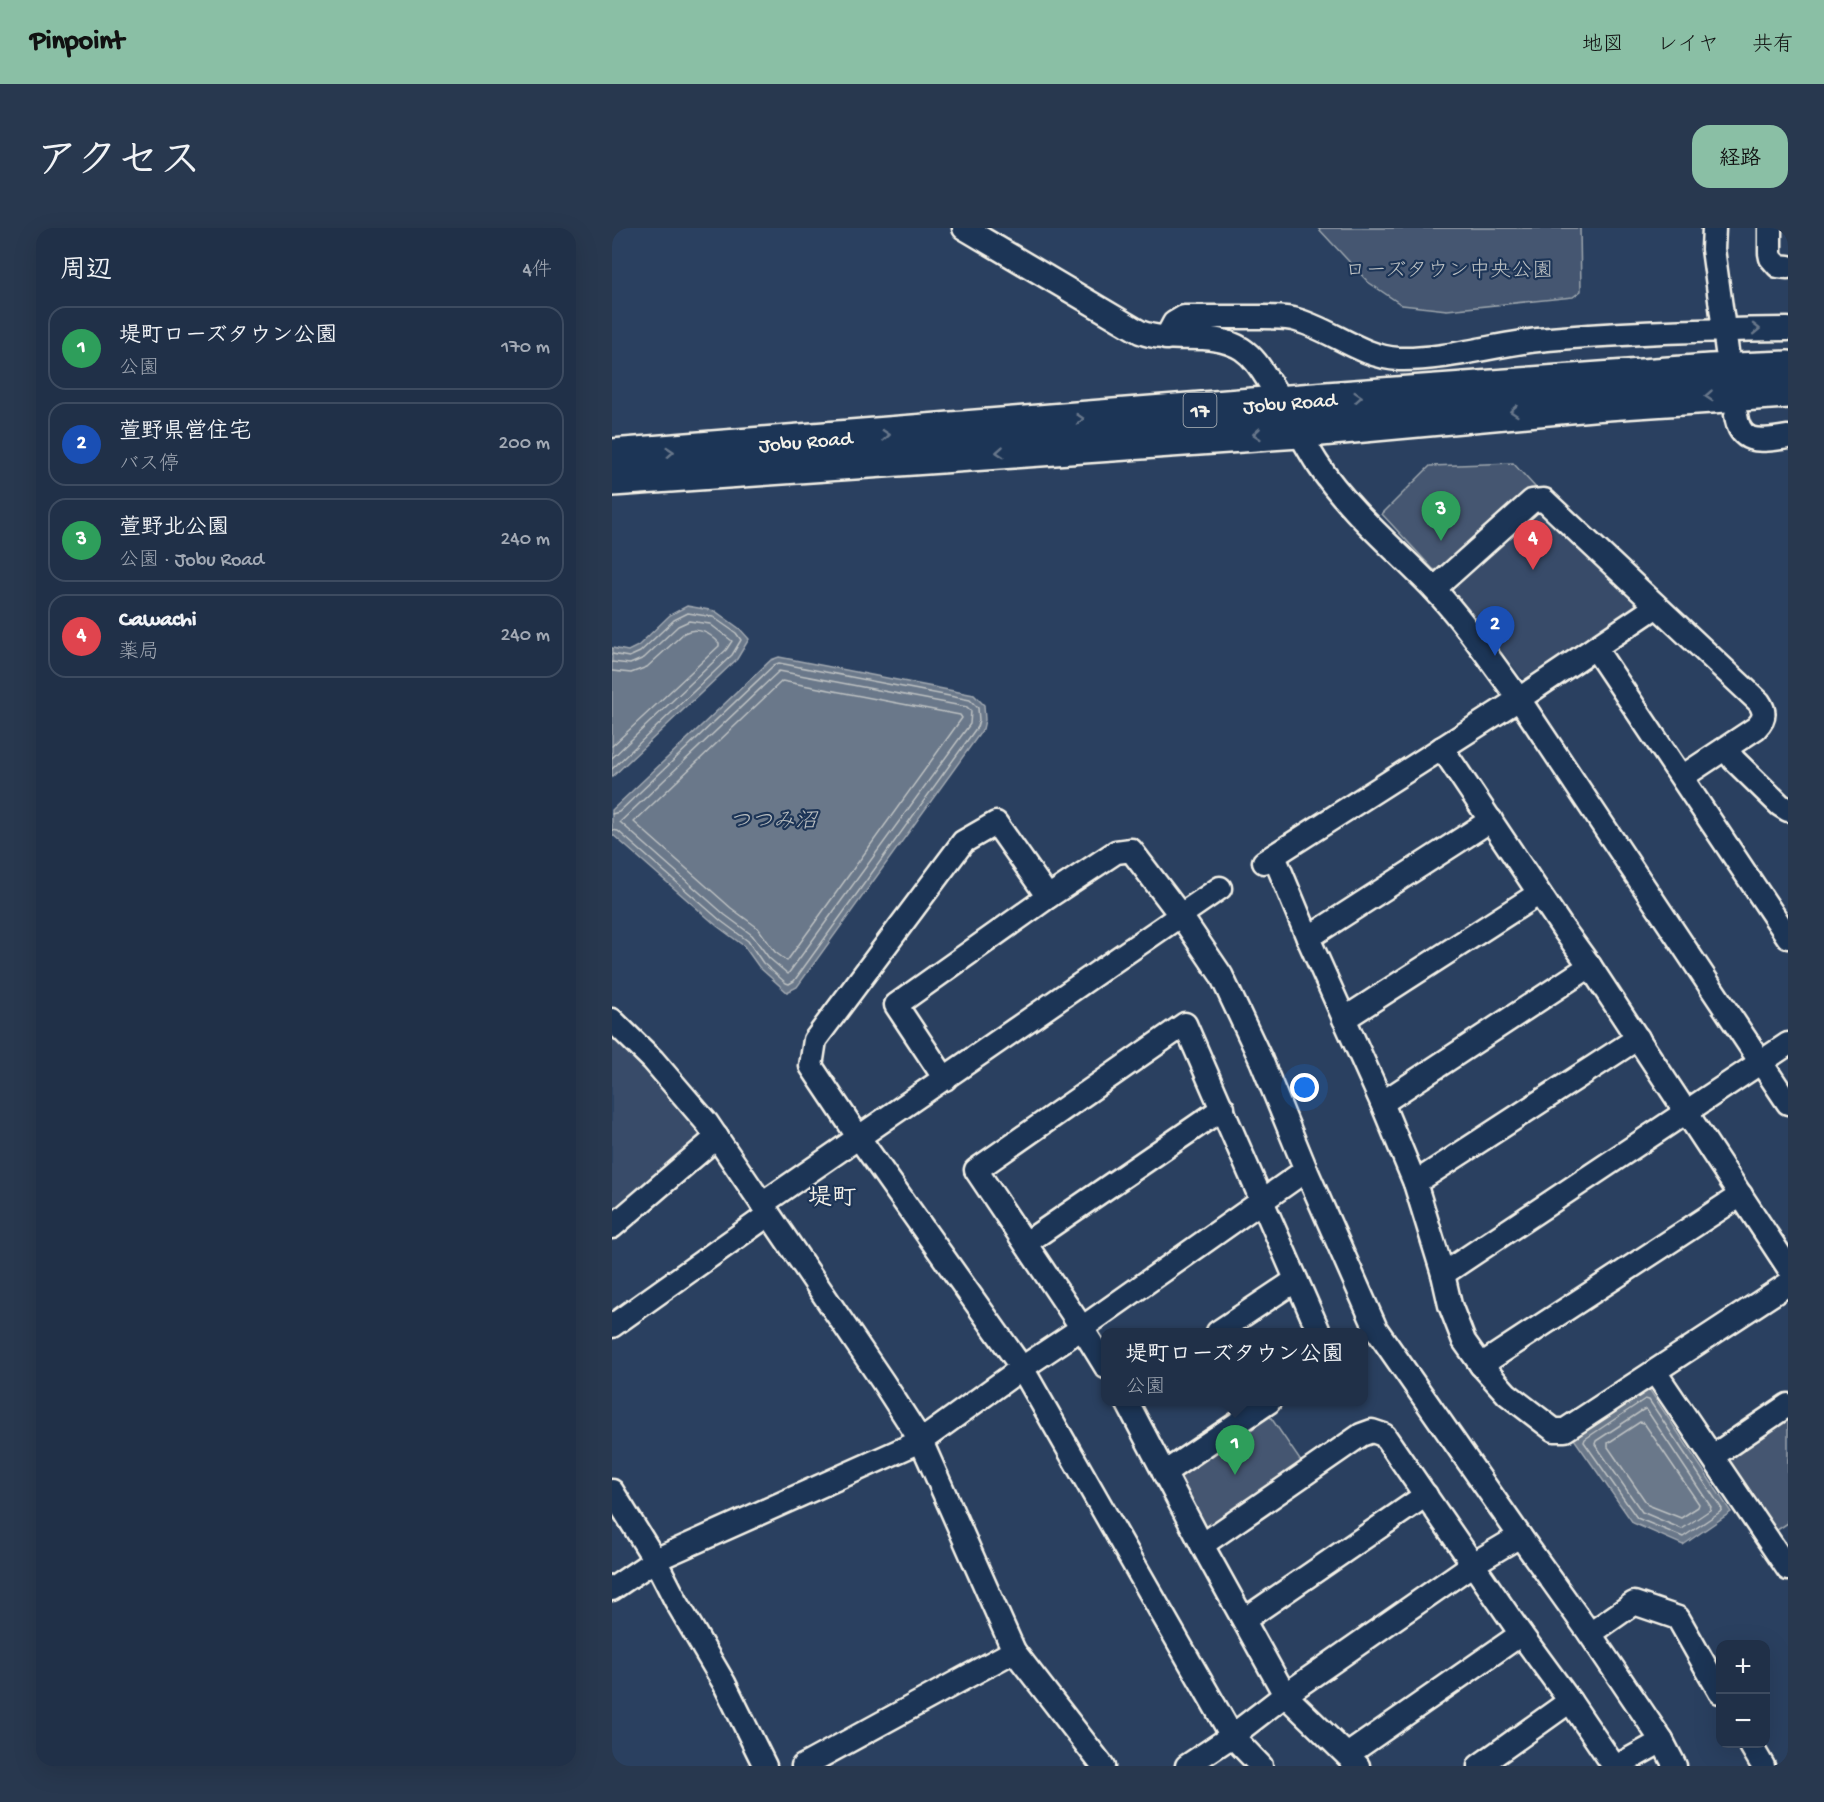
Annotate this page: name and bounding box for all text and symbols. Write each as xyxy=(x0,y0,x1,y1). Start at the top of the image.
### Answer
text: Pinpoint xyxy=(30,26,124,59)
text: 地図 xyxy=(1582,34,1624,59)
text: レイヤ xyxy=(1657,34,1719,59)
text: 共有 xyxy=(1752,34,1794,59)
button: 経路 xyxy=(1692,125,1788,188)
text: アクセス xyxy=(36,140,201,189)
text: 周辺 xyxy=(60,257,112,288)
park label: ローズタウン中央公園 xyxy=(1345,258,1553,285)
text: 4件 xyxy=(523,260,552,283)
one-way arrow xyxy=(1752,323,1761,336)
text: 堤町ローズタウン公園 xyxy=(119,324,337,350)
text: 1 xyxy=(77,337,86,360)
text: 170 m xyxy=(501,337,550,360)
text: 公園 xyxy=(119,358,159,381)
street label: Jobu Road xyxy=(1242,389,1340,422)
one-way arrow xyxy=(1704,389,1713,402)
one-way arrow xyxy=(1354,391,1363,404)
road number: 17 xyxy=(1184,393,1216,427)
one-way arrow xyxy=(1510,404,1519,417)
one-way arrow xyxy=(1076,413,1085,426)
text: 萱野県営住宅 xyxy=(119,420,251,446)
one-way arrow xyxy=(1253,427,1262,440)
street label: Jobu Road xyxy=(758,428,855,460)
one-way arrow xyxy=(881,428,890,441)
text: 2 xyxy=(77,433,86,456)
text: 200 m xyxy=(499,433,550,456)
one-way arrow xyxy=(666,445,675,458)
one-way arrow xyxy=(995,445,1004,458)
text: バス停 xyxy=(119,454,179,477)
pin: 3 xyxy=(1422,492,1460,541)
text: 萱野北公園 xyxy=(119,516,229,542)
pin: 4 xyxy=(1514,520,1552,570)
text: 3 xyxy=(76,529,87,552)
text: 240 m xyxy=(500,529,550,552)
text: 公園 · Jobu Road xyxy=(119,550,264,573)
pin: 2 xyxy=(1476,606,1514,656)
text: Cawachi xyxy=(119,608,196,634)
text: 4 xyxy=(77,625,86,648)
text: 240 m xyxy=(500,625,550,648)
text: 薬局 xyxy=(119,642,159,665)
water label: つつみ沼 xyxy=(729,810,819,836)
your location xyxy=(1290,1073,1319,1102)
district label: 堤町 xyxy=(808,1185,856,1214)
popup xyxy=(1101,1328,1368,1406)
text: 堤町ローズタウン公園 xyxy=(1125,1343,1344,1369)
text: 公園 xyxy=(1125,1377,1165,1400)
pin: 1 xyxy=(1216,1426,1254,1475)
map controls xyxy=(1716,1640,1770,1748)
button: + xyxy=(1716,1640,1770,1694)
button: − xyxy=(1716,1694,1770,1748)

